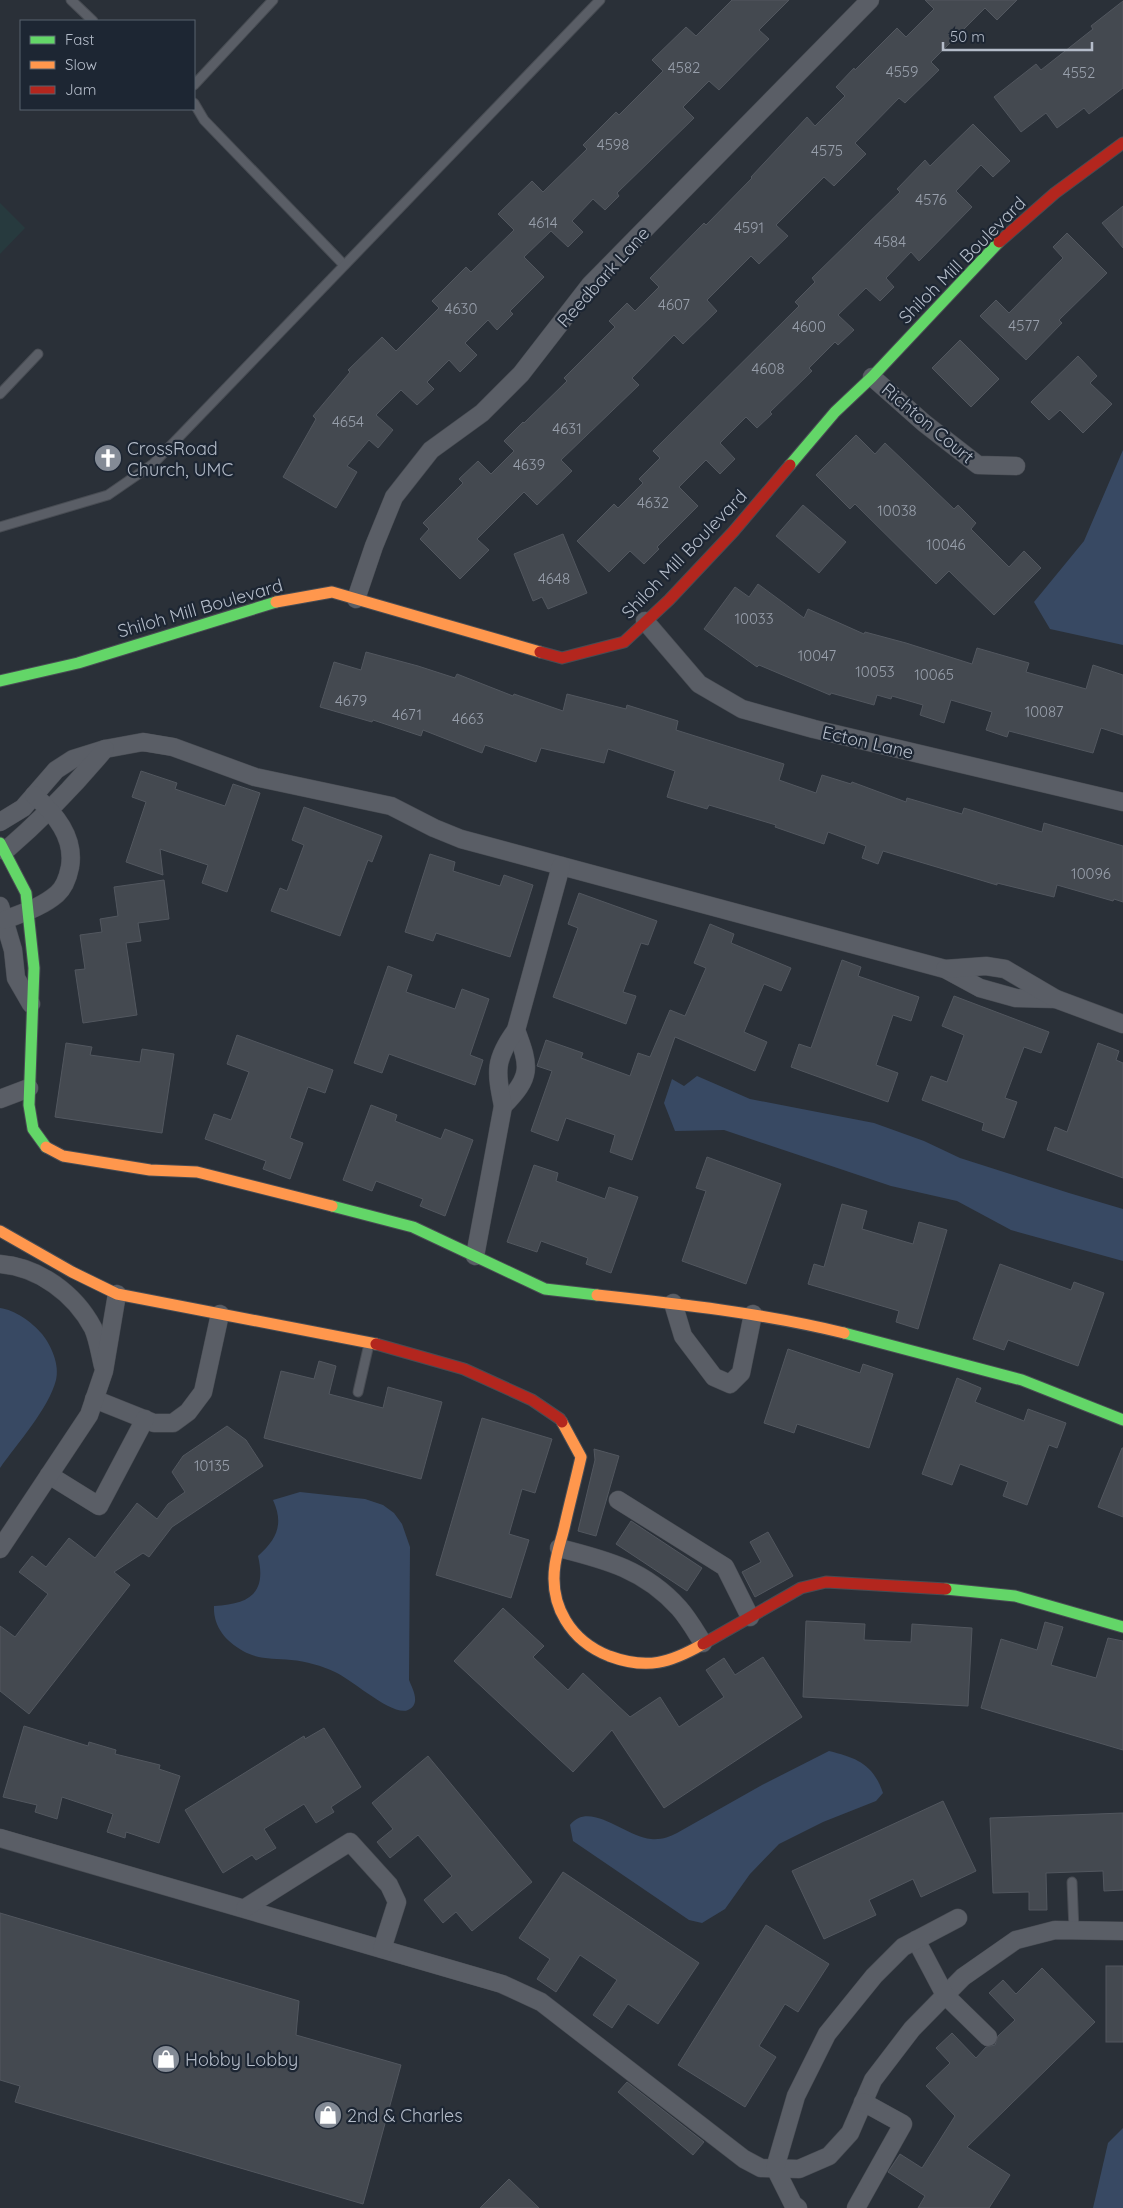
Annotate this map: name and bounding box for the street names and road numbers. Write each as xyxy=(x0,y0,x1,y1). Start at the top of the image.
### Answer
street label: Shiloh Mill Boulevard xyxy=(893,191,1031,329)
street label: Reedbark Lane xyxy=(552,222,654,332)
street label: Richton Court xyxy=(877,378,979,468)
street label: Shiloh Mill Boulevard xyxy=(616,485,752,623)
street label: Shiloh Mill Boulevard xyxy=(115,573,285,643)
street label: Ecton Lane xyxy=(820,720,916,764)

